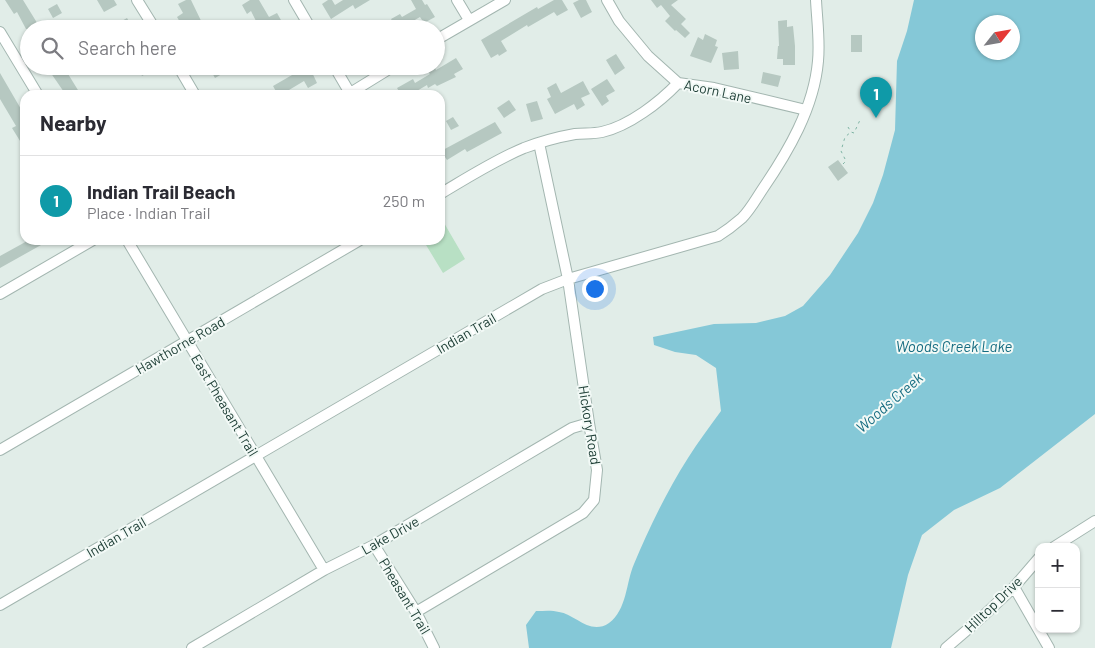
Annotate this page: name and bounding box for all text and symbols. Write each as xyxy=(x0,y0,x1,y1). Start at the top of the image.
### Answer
north arrow xyxy=(975,15,1020,60)
search box xyxy=(20,20,445,75)
icon: search xyxy=(38,34,66,62)
text: Search here xyxy=(78,36,177,59)
street label: Acorn Lane xyxy=(683,76,753,106)
pin: 1 xyxy=(860,77,892,118)
text: Nearby xyxy=(40,110,106,135)
text: Indian Trail Beach xyxy=(87,180,235,203)
text: 1 xyxy=(53,191,59,210)
text: 250 m xyxy=(383,191,425,210)
text: Place · Indian Trail xyxy=(87,203,210,222)
your location xyxy=(582,276,608,302)
street label: Indian Trail xyxy=(433,309,499,357)
street label: Hawthorne Road xyxy=(132,313,228,377)
water label: Woods Creek Lake xyxy=(896,337,1012,355)
street label: East Pheasant Trail xyxy=(188,351,262,459)
water label: Woods Creek xyxy=(852,368,927,436)
street label: Hickory Road xyxy=(575,384,605,466)
street label: Lake Drive xyxy=(358,512,422,558)
street label: Indian Trail xyxy=(83,513,149,561)
map controls xyxy=(1035,543,1080,633)
button: + xyxy=(1035,543,1080,588)
street label: Pheasant Trail xyxy=(376,555,434,637)
street label: Hilltop Drive xyxy=(961,572,1025,636)
button: − xyxy=(1035,588,1080,633)

